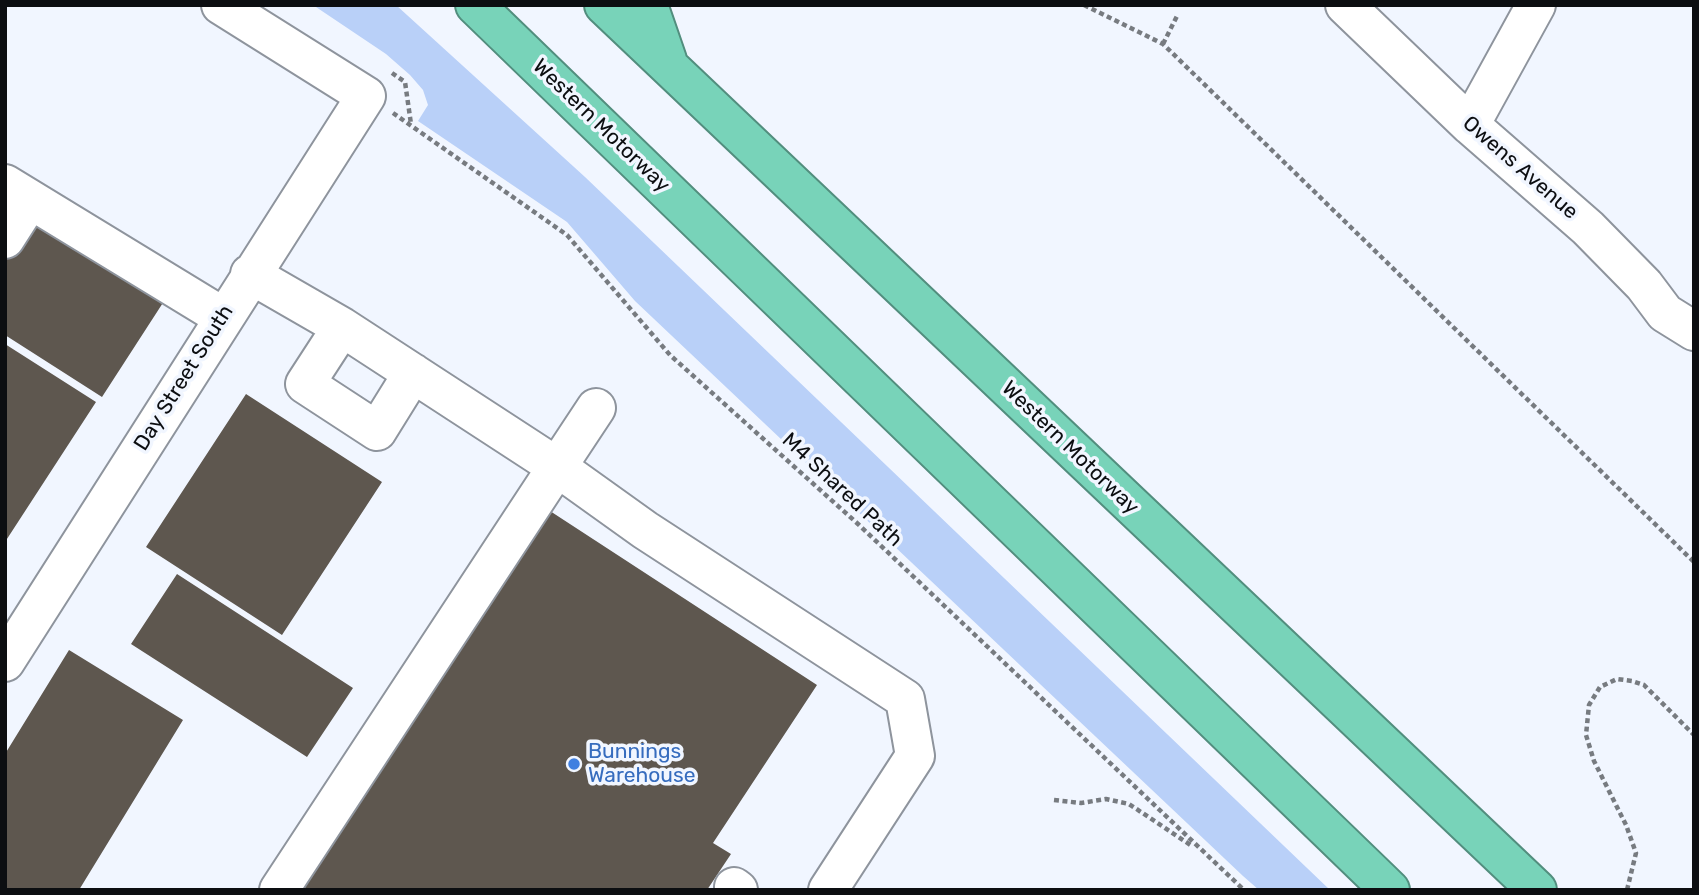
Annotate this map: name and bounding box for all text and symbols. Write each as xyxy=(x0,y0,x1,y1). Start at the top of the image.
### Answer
street label: Western Motorway xyxy=(527,54,675,198)
street label: Owens Avenue xyxy=(1457,111,1583,225)
street label: Day Street South xyxy=(129,300,239,456)
street label: Western Motorway xyxy=(996,376,1144,520)
street label: M4 Shared Path xyxy=(777,428,907,552)
place label: Bunnings Warehouse xyxy=(588,739,695,789)
marker: Bunnings Warehouse xyxy=(566,756,582,772)

